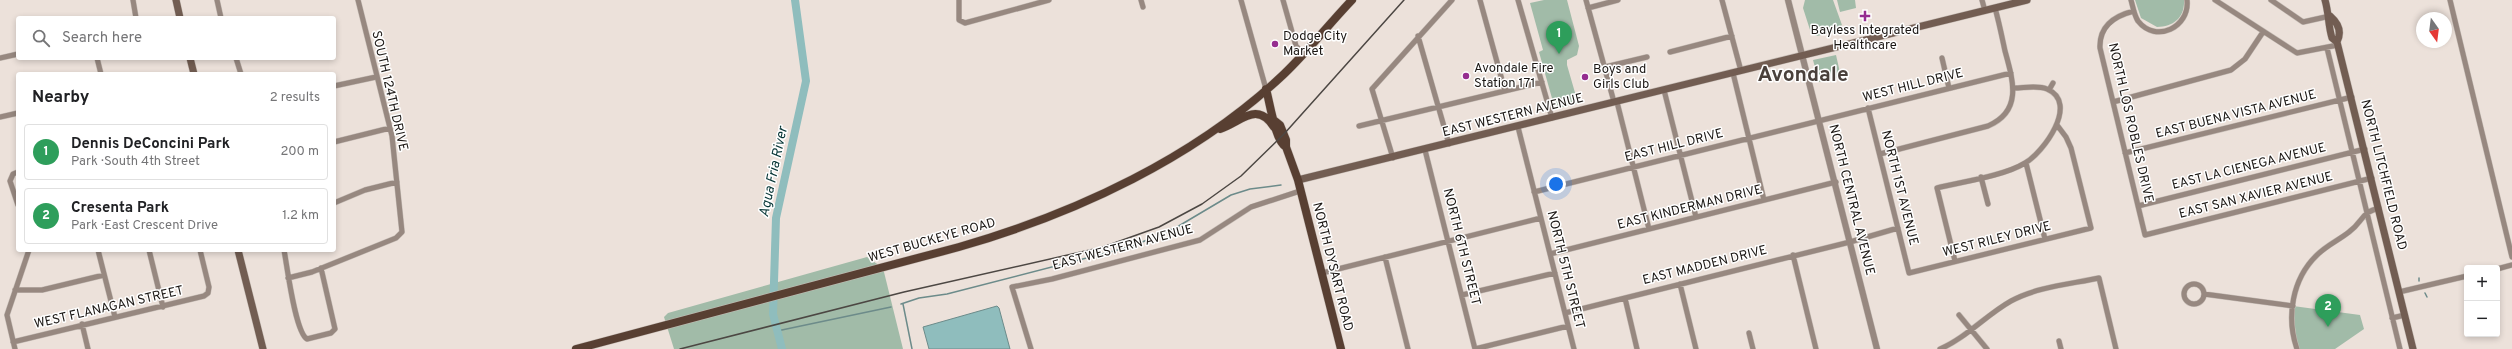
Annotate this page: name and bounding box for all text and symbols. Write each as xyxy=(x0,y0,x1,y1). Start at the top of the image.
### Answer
marker: Bayless Integrated Healthcare xyxy=(1859,10,1871,22)
north arrow xyxy=(2416,12,2452,48)
search box xyxy=(16,16,336,60)
pin: 1 xyxy=(1546,21,1572,54)
place label: Bayless Integrated Healthcare xyxy=(1811,23,1919,54)
icon: search xyxy=(30,27,52,49)
text: Search here xyxy=(62,29,142,48)
street label: SOUTH 124TH DRIVE xyxy=(367,29,411,153)
place label: Dodge City Market xyxy=(1283,29,1347,60)
marker: Dodge City Market xyxy=(1270,39,1280,49)
street label: NORTH LOS ROBLES DRIVE xyxy=(2104,41,2156,205)
place label: Avondale Fire Station 171 xyxy=(1474,61,1553,92)
place label: Boys and Girls Club xyxy=(1593,62,1649,93)
district label: Avondale xyxy=(1757,62,1849,89)
street label: WEST HILL DRIVE xyxy=(1861,66,1965,106)
marker: Avondale Fire Station 171 xyxy=(1461,71,1471,81)
marker: Boys and Girls Club xyxy=(1580,72,1590,82)
text: Nearby xyxy=(32,87,89,109)
street label: EAST BUENA VISTA AVENUE xyxy=(2154,87,2318,143)
text: 2 results xyxy=(270,90,320,106)
street label: EAST WESTERN AVENUE xyxy=(1441,91,1585,141)
street label: NORTH LITCHFIELD ROAD xyxy=(2357,98,2409,252)
street label: NORTH CENTRAL AVENUE xyxy=(1824,123,1878,277)
water label: Agua Fria River xyxy=(756,124,792,219)
street label: EAST HILL DRIVE xyxy=(1623,126,1725,166)
street label: NORTH 1ST AVENUE xyxy=(1877,129,1921,247)
text: Dennis DeConcini Park xyxy=(71,135,230,154)
street label: EAST LA CIENEGA AVENUE xyxy=(2170,140,2328,194)
text: 1 xyxy=(43,144,49,160)
text: 200 m xyxy=(280,144,319,160)
text: Park · South 4th Street xyxy=(71,154,200,170)
street label: EAST SAN XAVIER AVENUE xyxy=(2177,169,2335,223)
your location xyxy=(1546,174,1566,194)
street label: EAST KINDERMAN DRIVE xyxy=(1616,182,1764,234)
street label: NORTH 6TH STREET xyxy=(1439,187,1483,307)
text: Cresenta Park xyxy=(71,199,169,218)
street label: NORTH DYSART ROAD xyxy=(1308,201,1356,333)
text: 2 xyxy=(42,208,50,224)
text: 1.2 km xyxy=(282,208,319,224)
street label: NORTH 5TH STREET xyxy=(1543,209,1587,331)
street label: WEST BUCKEYE ROAD xyxy=(866,215,998,267)
text: Park · East Crescent Drive xyxy=(71,218,218,234)
street label: WEST RILEY DRIVE xyxy=(1941,219,2053,261)
street label: EAST WESTERN AVENUE xyxy=(1051,222,1195,274)
street label: EAST MADDEN DRIVE xyxy=(1641,243,1769,289)
map controls xyxy=(2464,265,2500,337)
button: + xyxy=(2464,265,2500,301)
street label: WEST FLANAGAN STREET xyxy=(33,283,185,333)
pin: 2 xyxy=(2315,294,2341,327)
button: − xyxy=(2464,301,2500,337)

